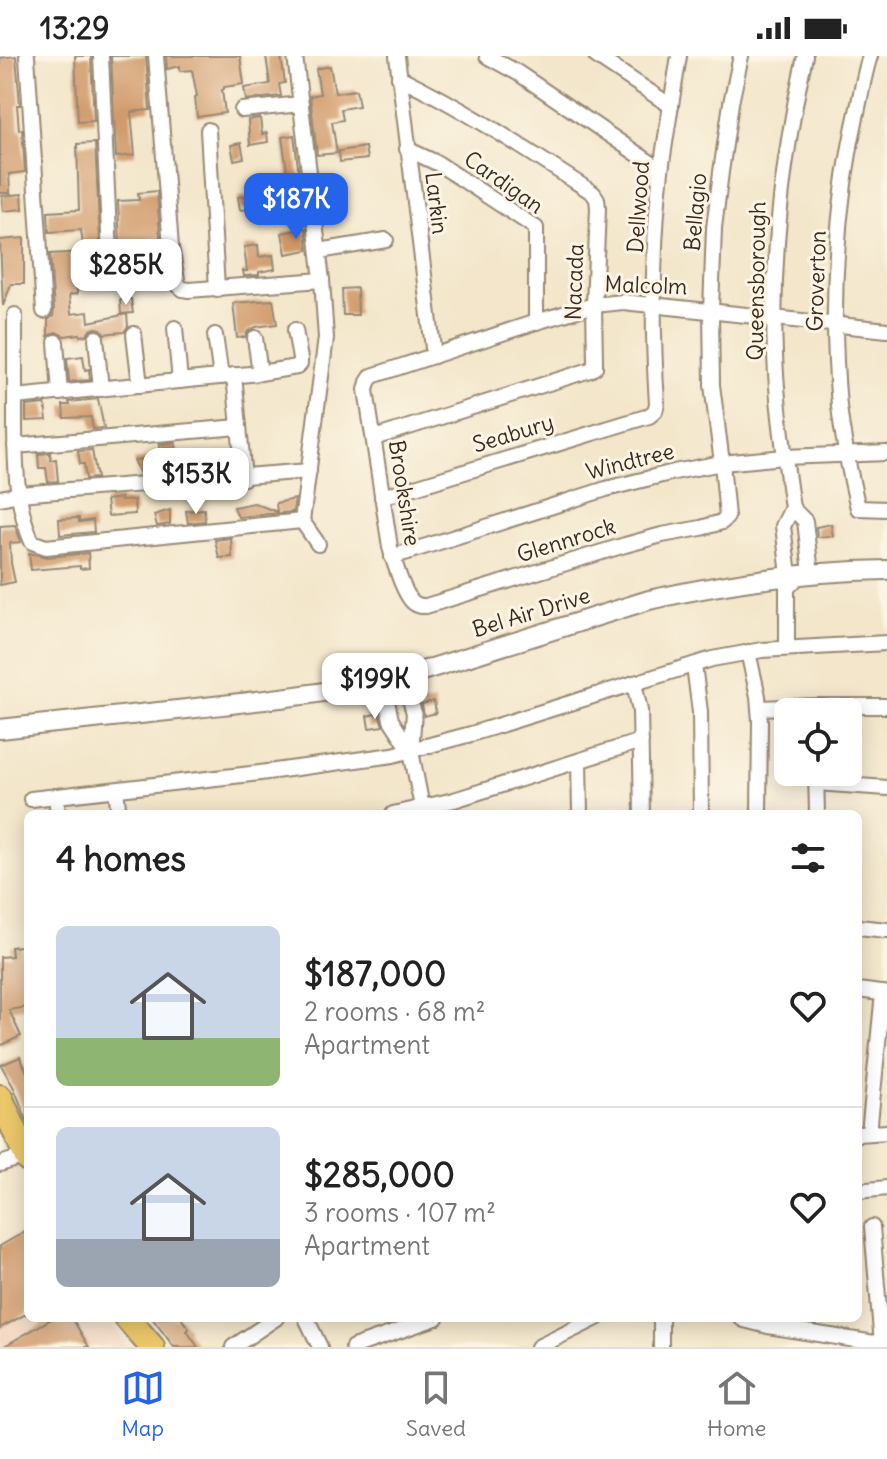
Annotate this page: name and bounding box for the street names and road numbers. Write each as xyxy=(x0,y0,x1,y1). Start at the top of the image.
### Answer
street label: Cardigan xyxy=(459,144,549,220)
street label: Dellwood xyxy=(621,160,655,254)
street label: Larkin xyxy=(419,170,455,236)
street label: Bellagio xyxy=(678,172,712,252)
street label: Queensborough xyxy=(741,201,771,361)
street label: Groverton xyxy=(800,230,832,332)
street label: Nacada xyxy=(559,243,589,321)
street label: Malcolm xyxy=(604,270,688,300)
street label: Seabury xyxy=(469,407,557,459)
street label: Windtree xyxy=(583,437,677,485)
street label: Brookshire xyxy=(383,438,427,548)
street label: Glennrock xyxy=(513,512,619,568)
street label: Bel Air Drive xyxy=(469,581,593,643)

